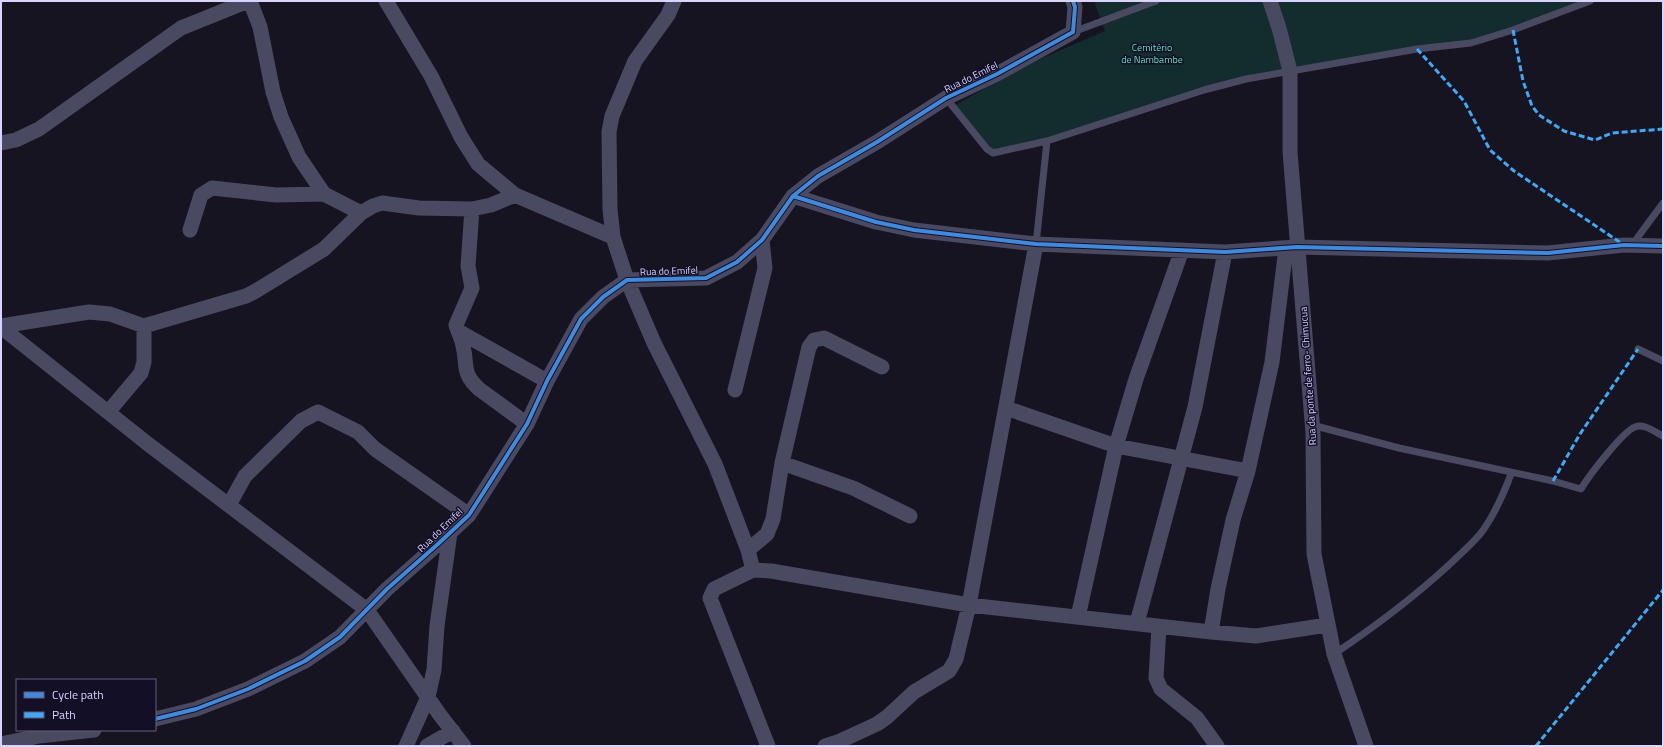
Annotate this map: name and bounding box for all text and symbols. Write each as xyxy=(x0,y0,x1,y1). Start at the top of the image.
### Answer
park label: Cemitério de Nambambe xyxy=(1121,40,1183,67)
street label: Rua do Emifel xyxy=(942,58,1000,96)
street label: Rua do Emifel xyxy=(640,262,698,280)
street label: Rua da ponte de ferro- Chimucua xyxy=(1296,306,1320,446)
street label: Rua do Emifel xyxy=(414,504,466,556)
legend xyxy=(16,679,156,731)
text: Cycle path xyxy=(52,685,104,704)
text: Path xyxy=(52,705,76,724)

